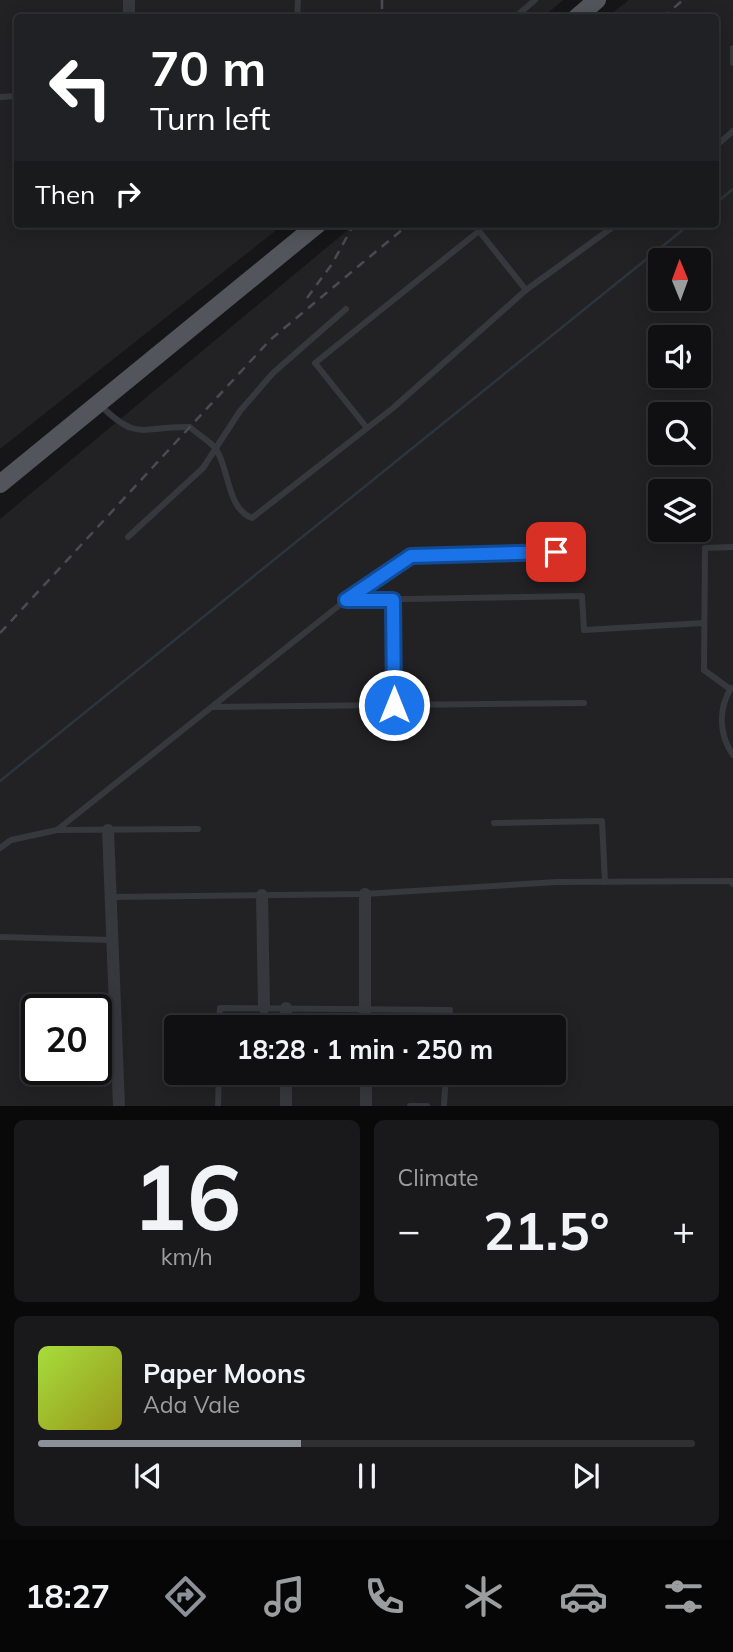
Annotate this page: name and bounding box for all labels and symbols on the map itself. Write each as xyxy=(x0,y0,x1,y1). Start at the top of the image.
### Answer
north arrow xyxy=(648,248,710,312)
pin xyxy=(526,522,586,582)
position arrow xyxy=(357,668,431,742)
speed limit sign: 20 xyxy=(21,994,112,1085)

